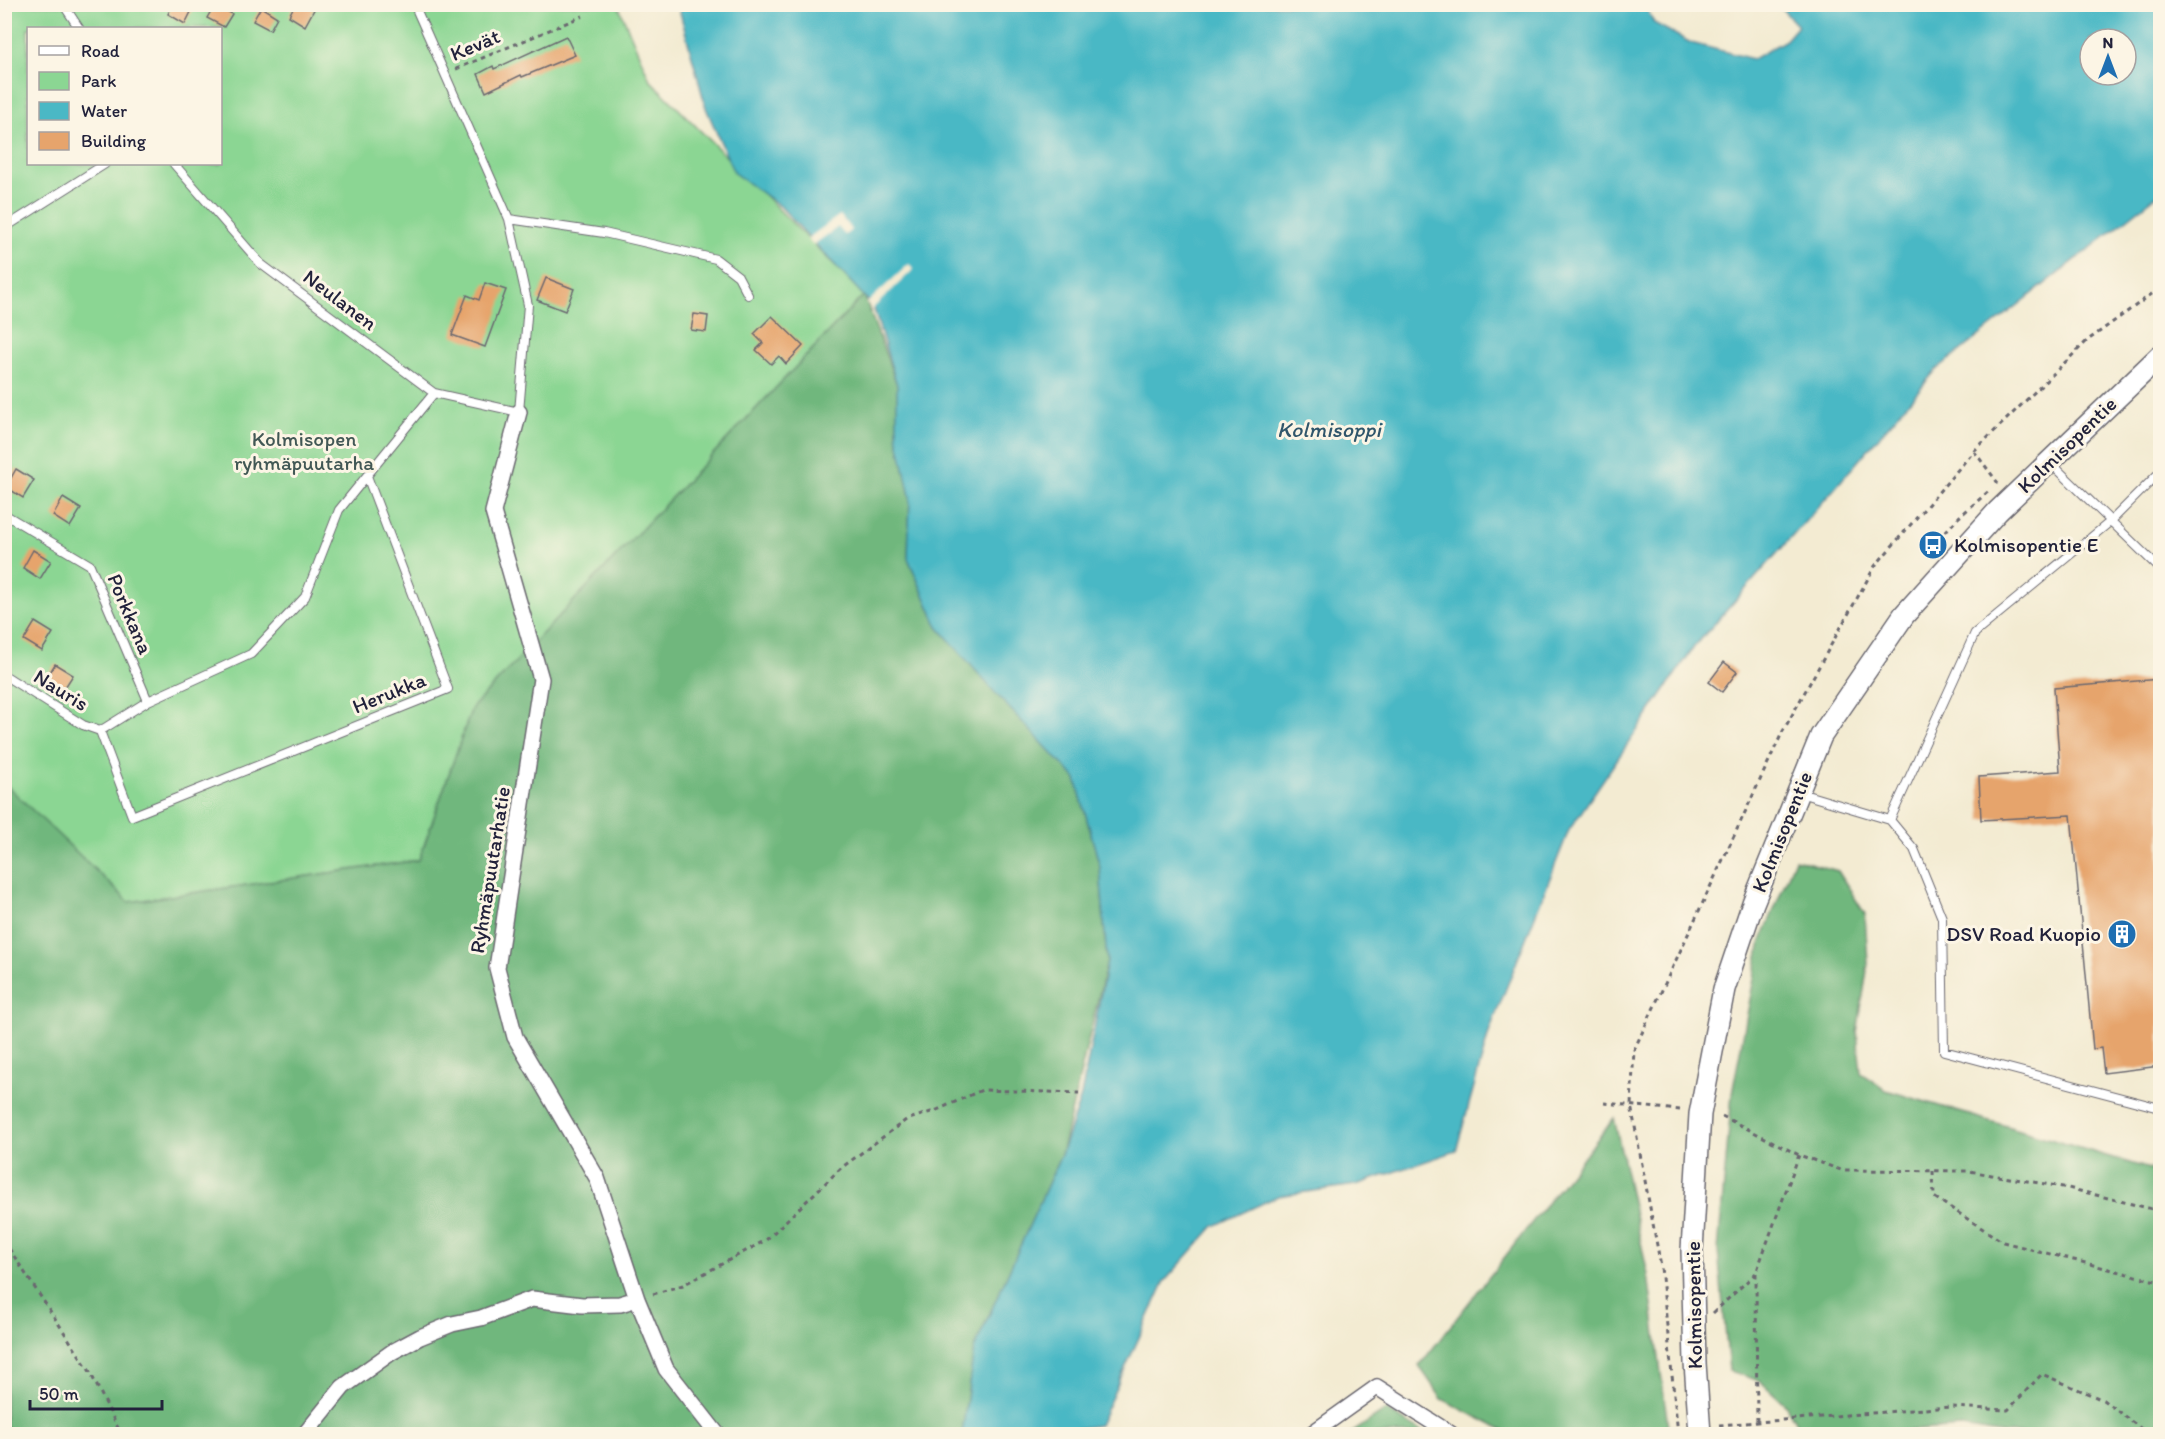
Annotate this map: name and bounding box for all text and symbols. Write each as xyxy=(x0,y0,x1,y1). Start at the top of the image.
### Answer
street label: Kevät xyxy=(446,23,504,66)
legend xyxy=(27,27,222,165)
north arrow xyxy=(2078,27,2138,87)
text: N xyxy=(2103,33,2113,52)
text: Road xyxy=(81,40,120,62)
text: Park xyxy=(81,70,116,92)
text: Water xyxy=(81,100,127,122)
text: Building xyxy=(81,130,147,152)
street label: Neulanen xyxy=(299,264,382,335)
street label: Kolmisopentie xyxy=(2012,391,2121,498)
water label: Kolmisoppi xyxy=(1277,416,1383,443)
park label: Kolmisopen ryhmäpuutarha xyxy=(234,426,374,475)
bus stop icon: Kolmisopentie E xyxy=(1917,529,1949,561)
place label: Kolmisopentie E xyxy=(1954,532,2098,557)
street label: Porkkana xyxy=(102,570,159,658)
street label: Nauris xyxy=(29,663,93,716)
street label: Herukka xyxy=(349,667,429,719)
street label: Kolmisopentie xyxy=(1746,768,1817,896)
street label: Ryhmäpuutarhatie xyxy=(464,785,515,955)
building icon: DSV Road Kuopio xyxy=(2106,918,2138,950)
place label: DSV Road Kuopio xyxy=(1946,921,2101,946)
street label: Kolmisopentie xyxy=(1680,1241,1707,1369)
scale bar xyxy=(30,1373,162,1411)
text: 50 m xyxy=(39,1383,79,1405)

